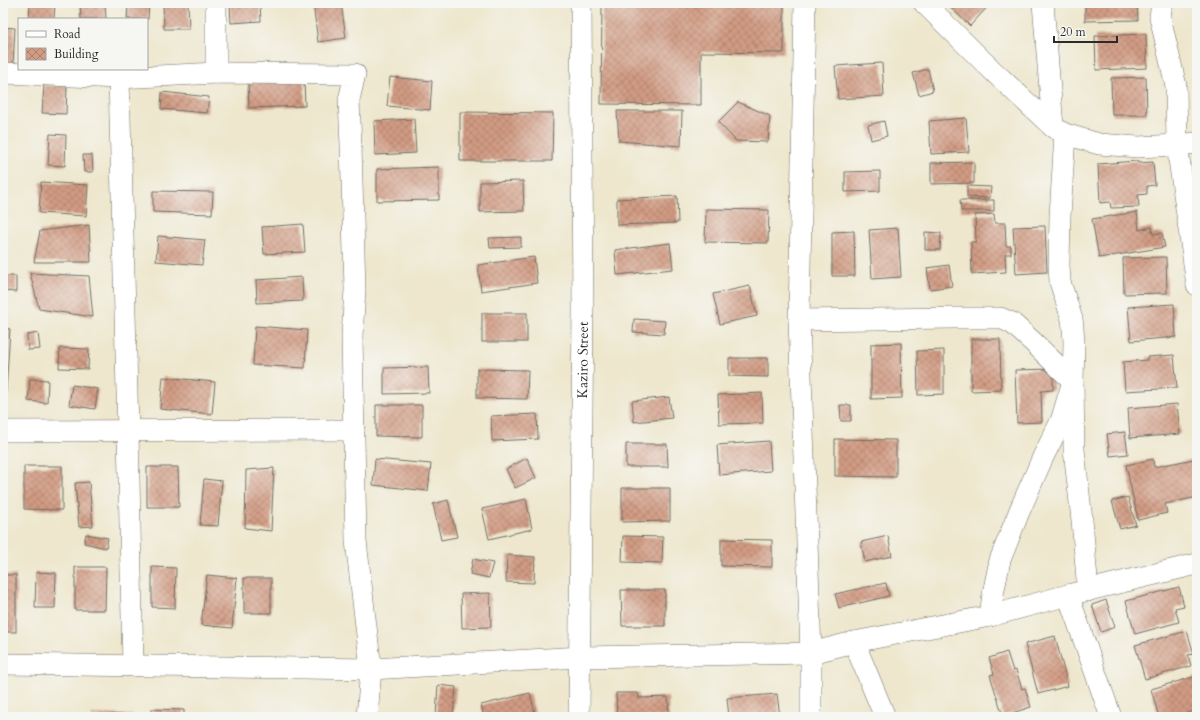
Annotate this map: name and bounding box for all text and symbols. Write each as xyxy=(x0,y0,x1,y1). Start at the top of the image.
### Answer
legend xyxy=(18,18,148,70)
scale bar xyxy=(1054,18,1117,44)
text: 20 m xyxy=(1060,24,1087,40)
text: Road xyxy=(54,26,81,42)
text: Building xyxy=(54,46,99,62)
street label: Kaziro Street xyxy=(573,321,592,399)

